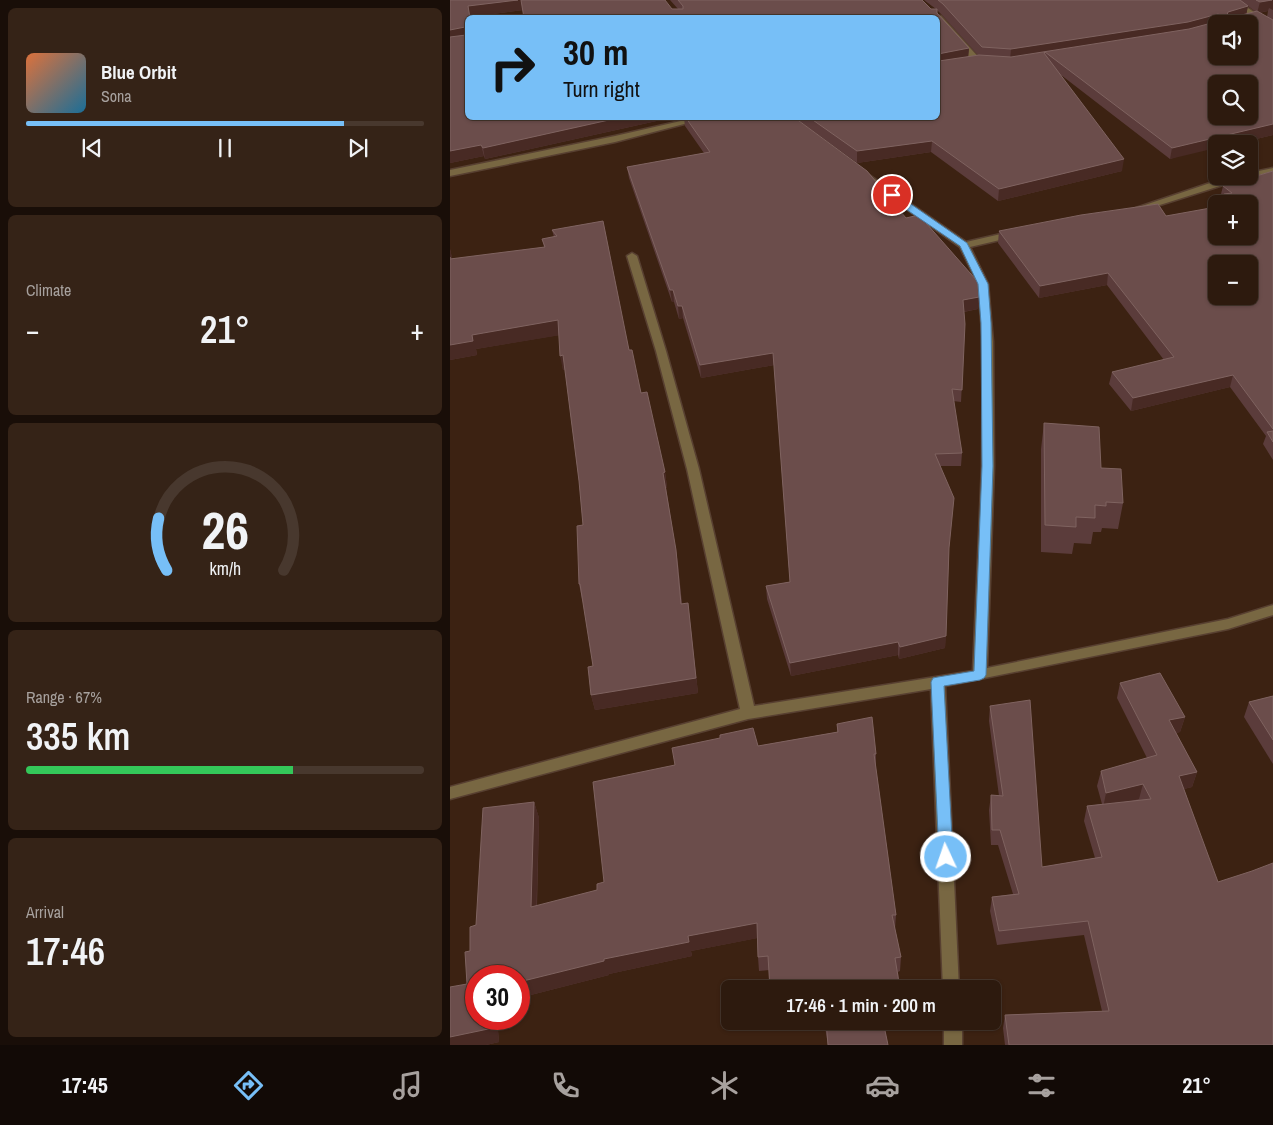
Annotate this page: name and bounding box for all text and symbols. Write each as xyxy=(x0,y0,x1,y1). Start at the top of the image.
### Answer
map controls xyxy=(1208,15,1258,305)
button: sound xyxy=(1208,15,1258,65)
text: 30 m xyxy=(563,29,628,76)
icon: right xyxy=(480,35,545,100)
text: Blue Orbit xyxy=(101,59,176,85)
text: Turn right xyxy=(563,74,640,104)
button: search xyxy=(1208,75,1258,125)
text: Sona xyxy=(101,85,132,107)
icon: previous xyxy=(78,134,106,162)
icon: pause xyxy=(211,134,239,162)
icon: next xyxy=(344,134,372,162)
button: layers xyxy=(1208,135,1258,185)
pin xyxy=(871,174,913,216)
icon: arrive xyxy=(878,181,906,209)
button: + xyxy=(1208,195,1258,245)
button: − xyxy=(1208,255,1258,305)
text: Climate xyxy=(26,279,71,301)
text: 21° xyxy=(200,304,250,355)
text: − xyxy=(26,311,39,349)
text: + xyxy=(411,311,424,349)
text: 26 xyxy=(201,495,249,565)
text: km/h xyxy=(209,557,241,581)
text: Range · 67% xyxy=(26,686,102,708)
text: 335 km xyxy=(26,711,130,762)
position arrow xyxy=(919,830,971,882)
text: Arrival xyxy=(26,901,64,923)
text: 17:46 xyxy=(26,926,105,977)
speed limit sign: 30 xyxy=(465,965,530,1030)
text: 17:46 · 1 min · 200 m xyxy=(786,992,936,1018)
icon: directions xyxy=(231,1068,266,1103)
icon: music xyxy=(390,1068,425,1103)
icon: phone xyxy=(548,1068,583,1103)
icon: climate xyxy=(707,1068,742,1103)
icon: car xyxy=(865,1068,900,1103)
icon: filters xyxy=(1024,1068,1059,1103)
text: 17:45 xyxy=(62,1070,108,1100)
text: 21° xyxy=(1182,1070,1211,1100)

